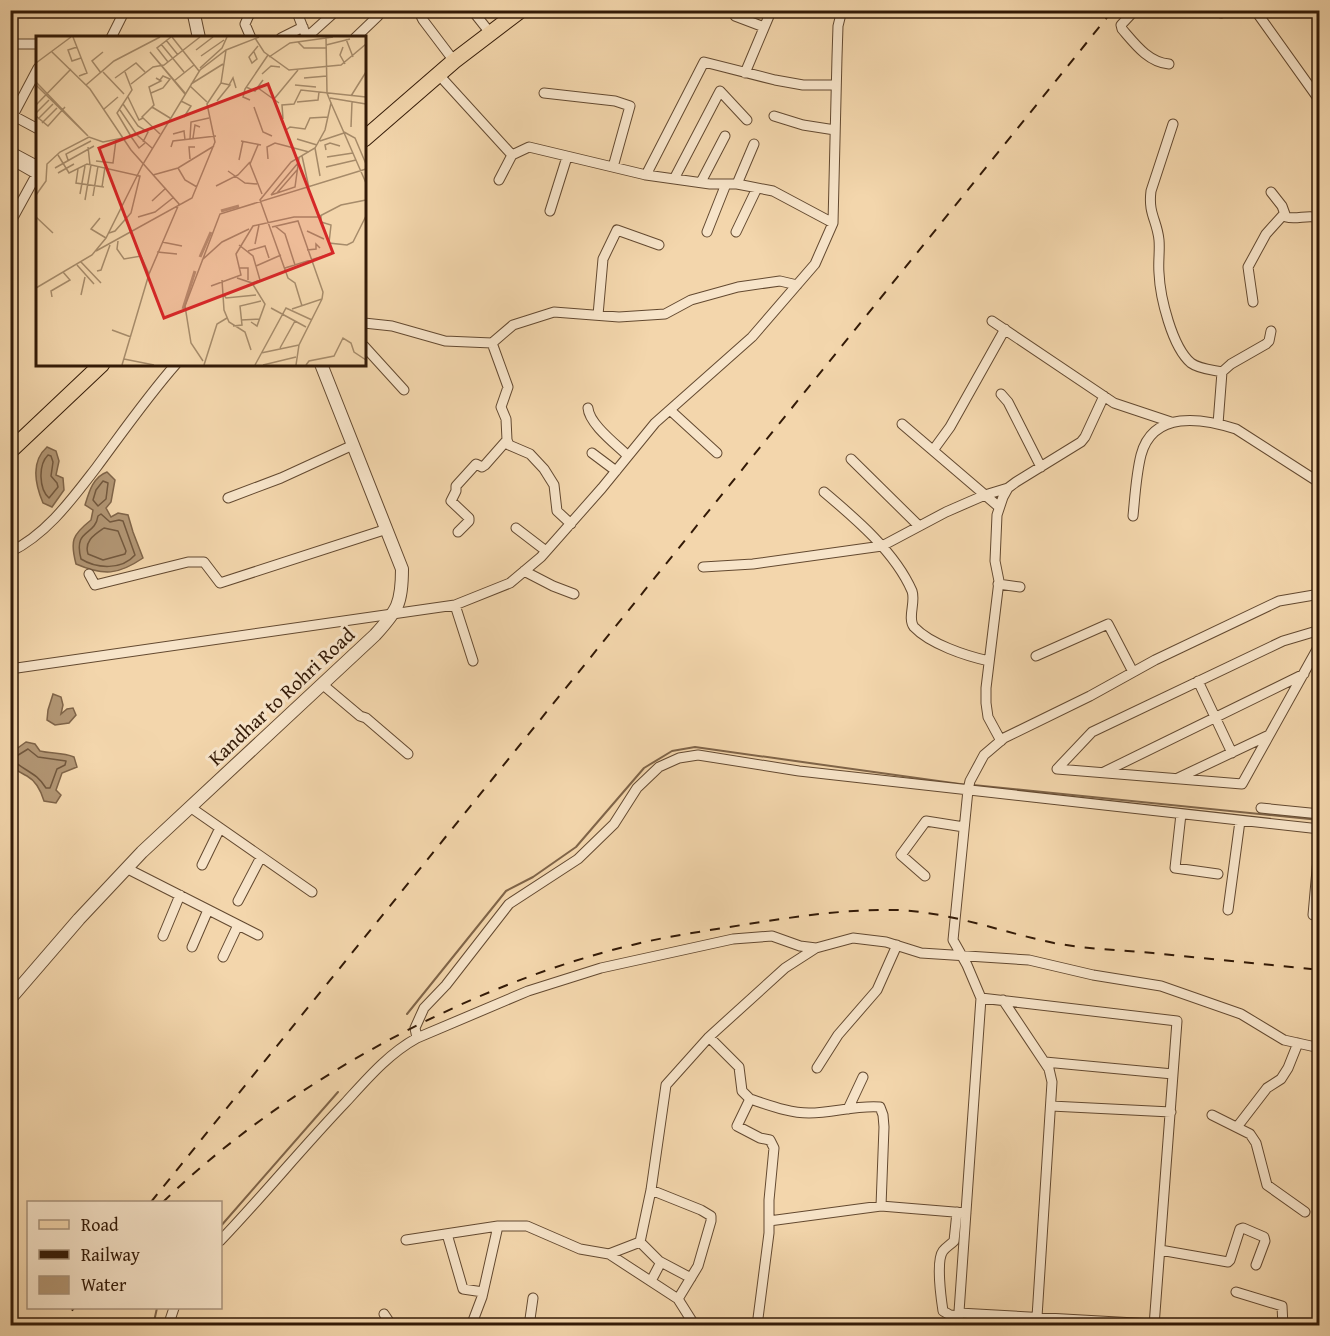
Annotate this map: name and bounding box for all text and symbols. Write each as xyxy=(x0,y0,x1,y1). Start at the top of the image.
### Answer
inset map xyxy=(36,36,366,366)
street label: Kandhar to Rohri Road xyxy=(201,620,361,772)
legend xyxy=(27,1201,222,1309)
text: Road xyxy=(81,1211,119,1238)
text: Railway xyxy=(81,1241,140,1268)
text: Water xyxy=(81,1271,127,1298)

